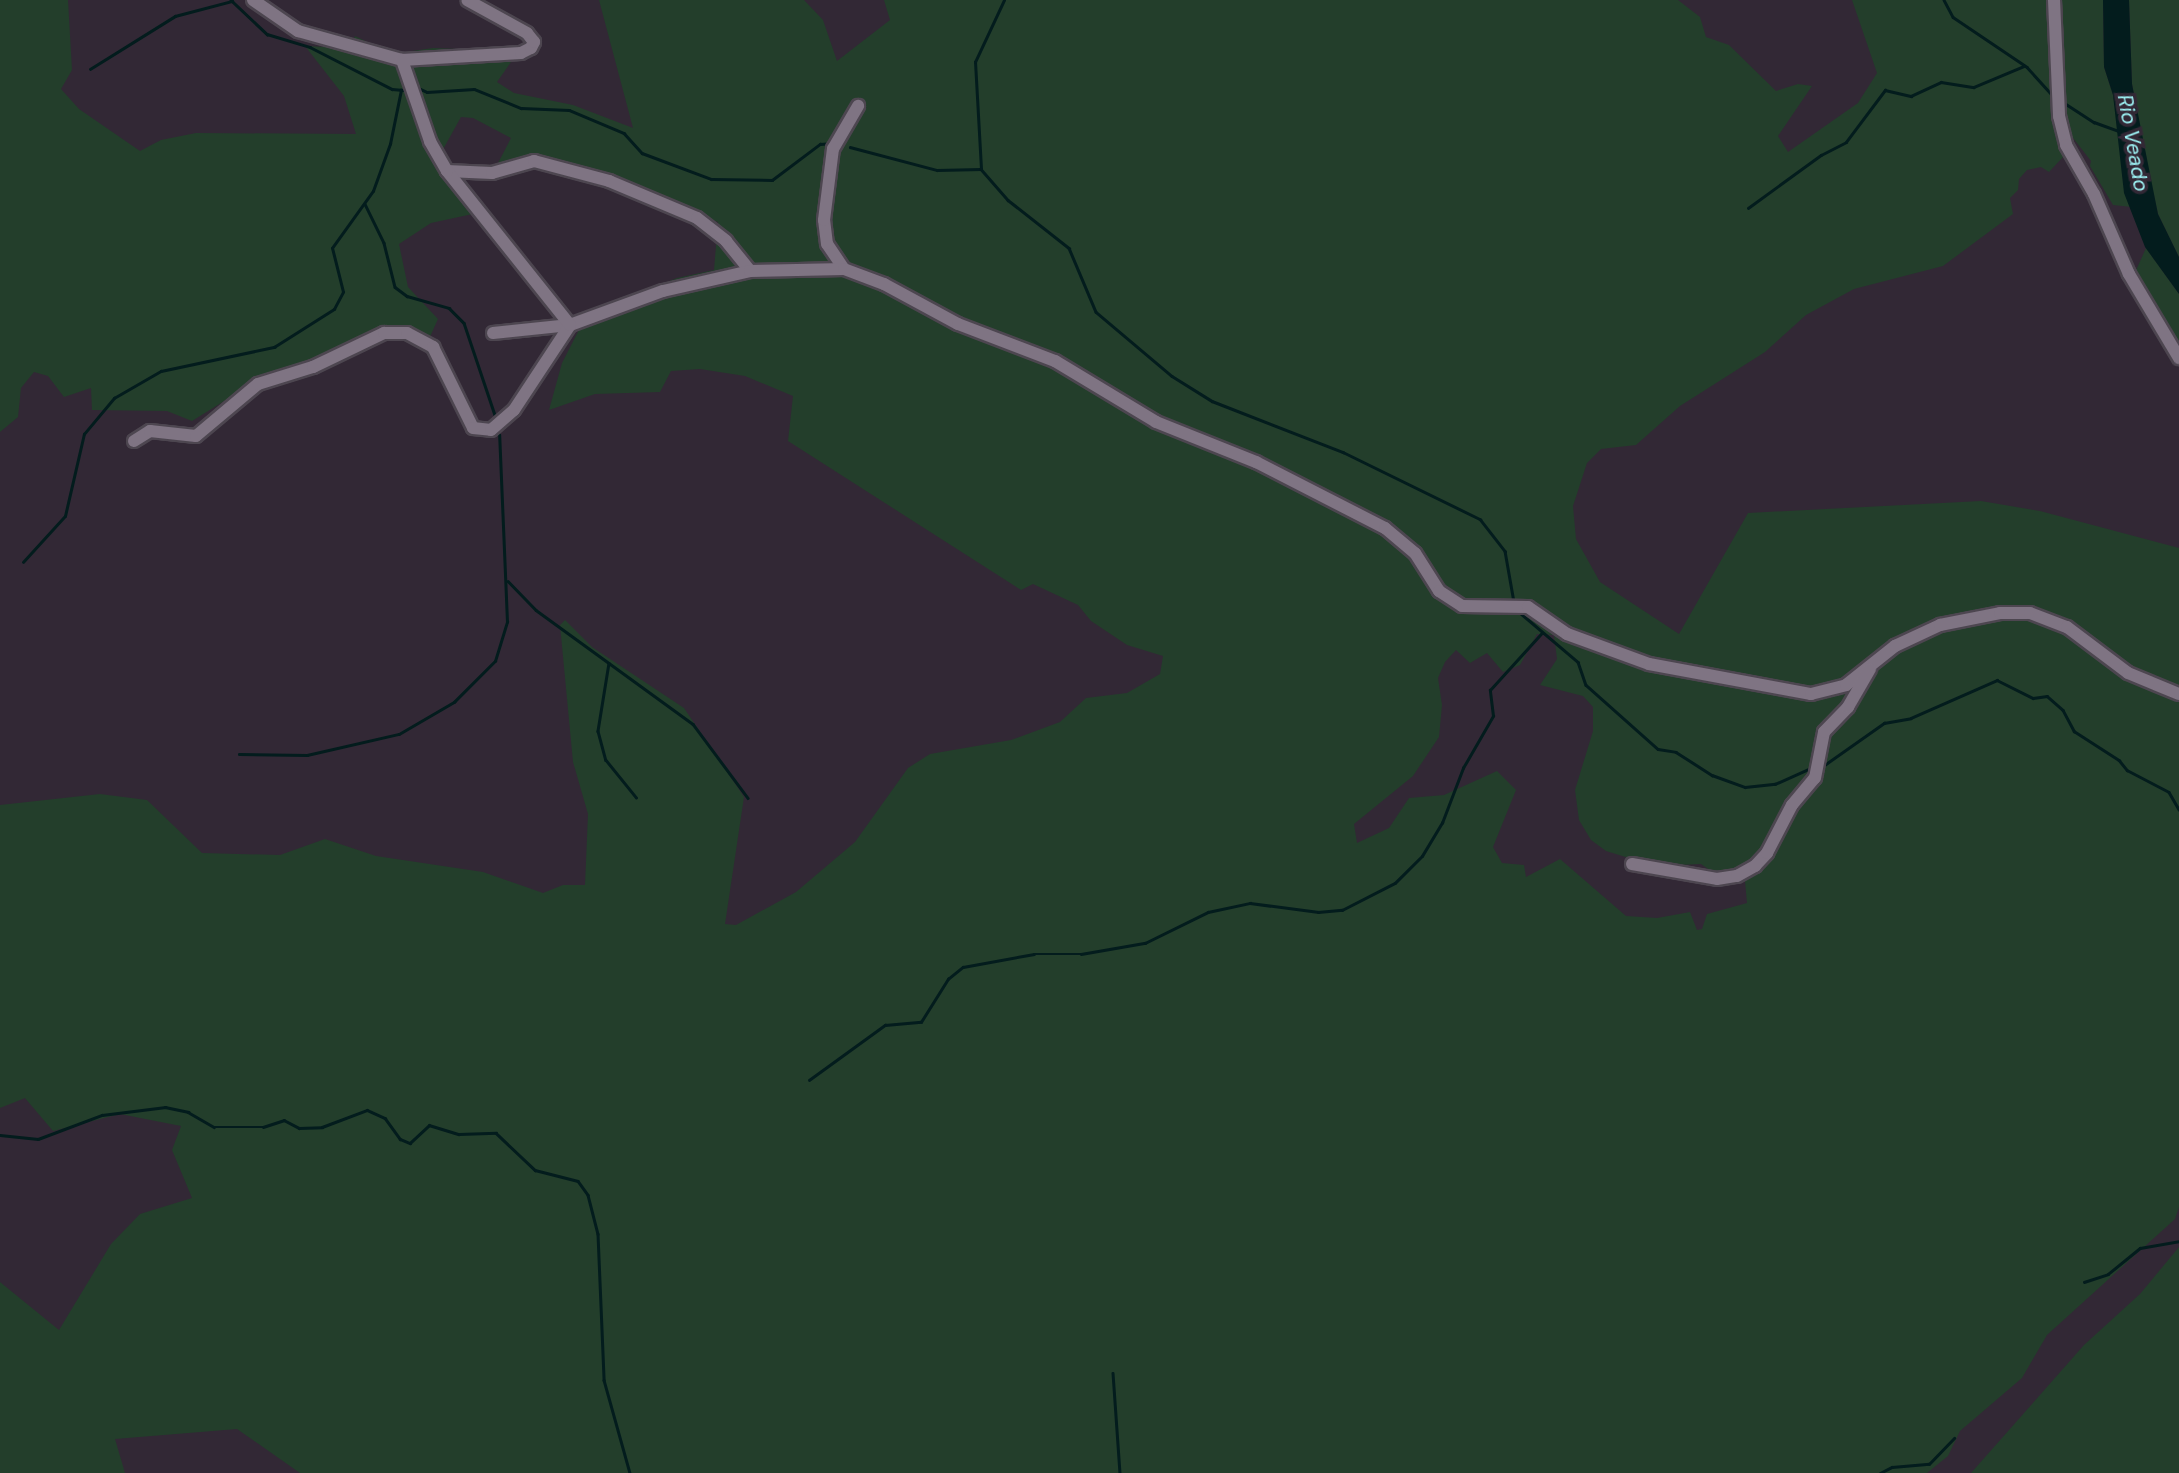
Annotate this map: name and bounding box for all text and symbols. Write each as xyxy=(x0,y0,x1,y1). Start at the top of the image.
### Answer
water label: Rio Veado xyxy=(2112,92,2154,194)

